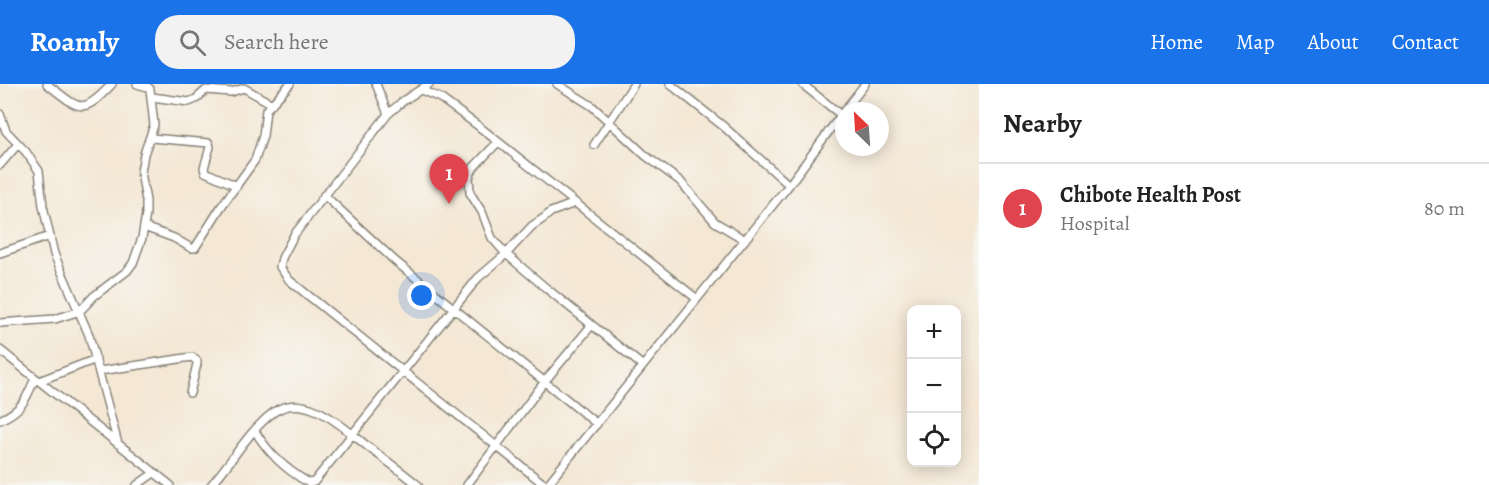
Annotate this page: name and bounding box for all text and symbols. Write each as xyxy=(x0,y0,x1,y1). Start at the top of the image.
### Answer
search box xyxy=(155,15,575,69)
text: Roamly xyxy=(30,23,119,61)
icon: search xyxy=(176,26,209,59)
text: Search here xyxy=(224,27,329,57)
text: Home xyxy=(1150,28,1203,56)
text: Map xyxy=(1236,28,1274,56)
text: About xyxy=(1307,28,1359,56)
text: Contact xyxy=(1392,28,1459,56)
north arrow xyxy=(835,102,889,156)
text: Nearby xyxy=(1003,106,1082,141)
pin: 1 xyxy=(430,154,468,204)
text: Chibote Health Post xyxy=(1060,180,1241,210)
text: 1 xyxy=(1019,195,1026,222)
text: 80 m xyxy=(1424,195,1465,222)
text: Hospital xyxy=(1060,210,1130,237)
your location xyxy=(407,281,436,310)
map controls xyxy=(907,305,961,467)
button: + xyxy=(907,305,961,359)
button: − xyxy=(907,359,961,413)
button: locate xyxy=(907,413,961,467)

